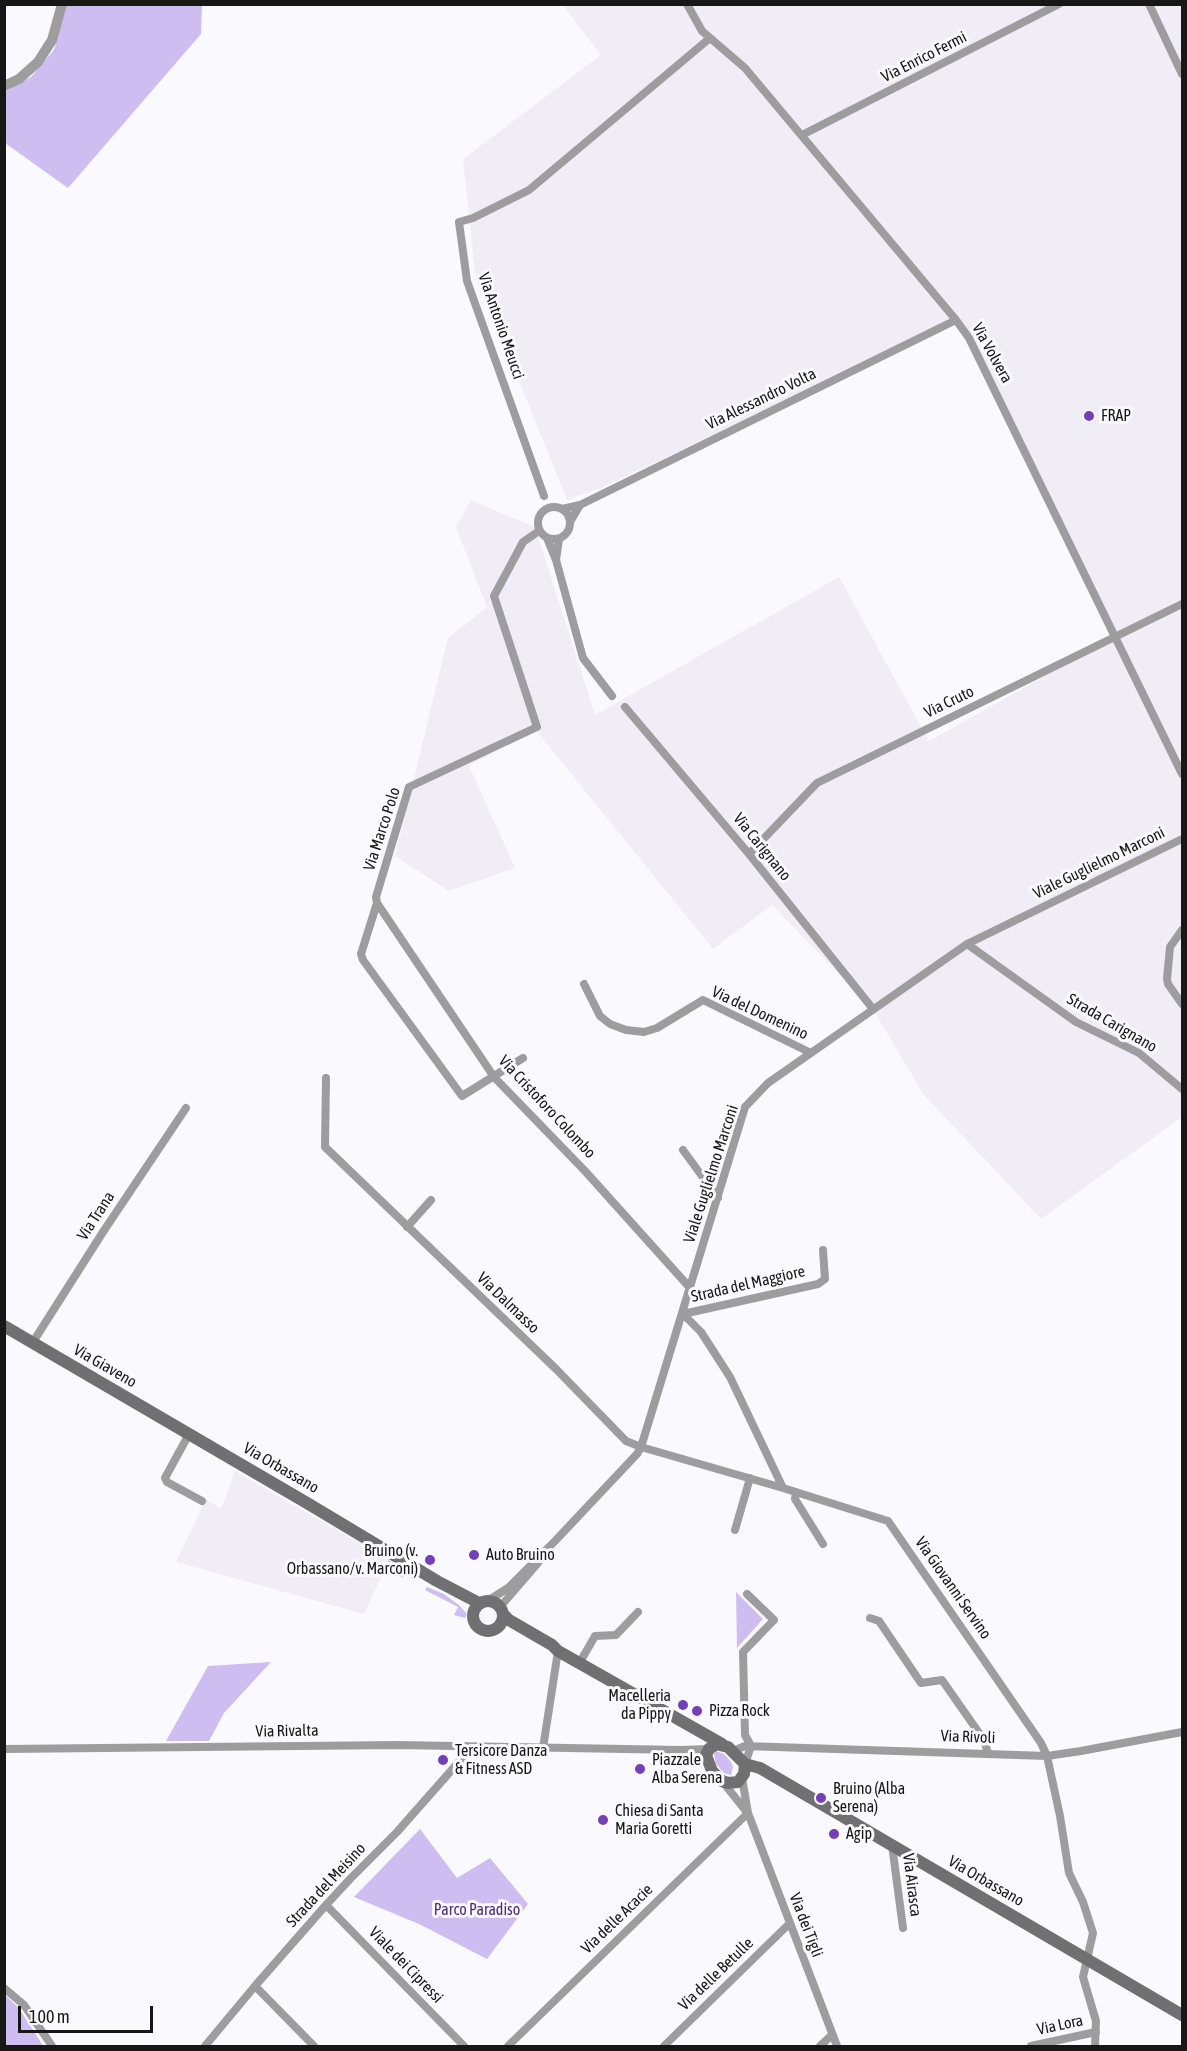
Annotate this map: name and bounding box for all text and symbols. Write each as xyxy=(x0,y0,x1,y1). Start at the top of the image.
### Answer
street label: Via Enrico Fermi xyxy=(878,27,970,87)
street label: Via Antonio Meucci xyxy=(474,270,528,382)
street label: Via Volvera xyxy=(968,320,1016,386)
street label: Via Alessandro Volta xyxy=(703,364,819,434)
place label: FRAP xyxy=(1101,406,1131,426)
marker: FRAP xyxy=(1082,409,1096,423)
street label: Via Cruto xyxy=(921,682,977,722)
street label: Via Marco Polo xyxy=(360,785,404,873)
street label: Via Carignano xyxy=(729,809,795,885)
street label: Viale Guglielmo Marconi xyxy=(1030,823,1168,903)
street label: Via del Domenino xyxy=(709,982,811,1044)
street label: Strada Carignano xyxy=(1064,989,1160,1057)
street label: Via Cristoforo Colombo xyxy=(494,1052,600,1162)
street label: Viale Guglielmo Marconi xyxy=(680,1103,742,1245)
street label: Via Trana xyxy=(73,1188,119,1244)
street label: Strada del Maggiore xyxy=(689,1262,807,1306)
street label: Via Dalmasso xyxy=(473,1268,543,1338)
street label: Via Giaveno xyxy=(70,1340,140,1392)
street label: Via Orbassano xyxy=(240,1439,322,1497)
street label: Via Giovanni Servino xyxy=(911,1533,995,1643)
place label: Bruino (v. Orbassano/v. Marconi) xyxy=(287,1541,418,1579)
place label: Auto Bruino xyxy=(486,1545,555,1565)
marker: Auto Bruino xyxy=(467,1548,481,1562)
marker: Bruino (v. Orbassano/v. Marconi) xyxy=(423,1553,437,1567)
place label: Macelleria da Pippy xyxy=(608,1686,671,1724)
marker: Macelleria da Pippy xyxy=(676,1698,690,1712)
place label: Pizza Rock xyxy=(709,1701,770,1721)
marker: Pizza Rock xyxy=(690,1704,704,1718)
street label: Via Rivalta xyxy=(255,1721,319,1741)
street label: Via Rivoli xyxy=(940,1726,996,1748)
place label: Tersicore Danza & Fitness ASD xyxy=(455,1741,547,1779)
place label: Piazzale Alba Serena xyxy=(652,1750,722,1788)
marker: Tersicore Danza & Fitness ASD xyxy=(436,1753,450,1767)
marker: Piazzale Alba Serena xyxy=(633,1762,647,1776)
place label: Bruino (Alba Serena) xyxy=(833,1779,905,1817)
marker: Bruino (Alba Serena) xyxy=(814,1791,828,1805)
place label: Chiesa di Santa Maria Goretti xyxy=(615,1801,704,1839)
marker: Chiesa di Santa Maria Goretti xyxy=(596,1813,610,1827)
place label: Agip xyxy=(846,1824,872,1844)
marker: Agip xyxy=(827,1827,841,1841)
street label: Strada del Meisino xyxy=(282,1839,370,1931)
street label: Via Airasca xyxy=(899,1852,925,1918)
street label: Via Orbassano xyxy=(945,1852,1027,1910)
street label: Via delle Acacie xyxy=(577,1880,657,1958)
street label: Via dei Tigli xyxy=(785,1890,827,1960)
park label: Parco Paradiso xyxy=(434,1900,520,1920)
street label: Viale dei Cipressi xyxy=(365,1923,447,2007)
street label: Via delle Betulle xyxy=(675,1934,757,2014)
scale bar xyxy=(21,1994,156,2032)
text: 100 m xyxy=(29,2006,70,2027)
street label: Via Lora xyxy=(1035,2011,1085,2039)

